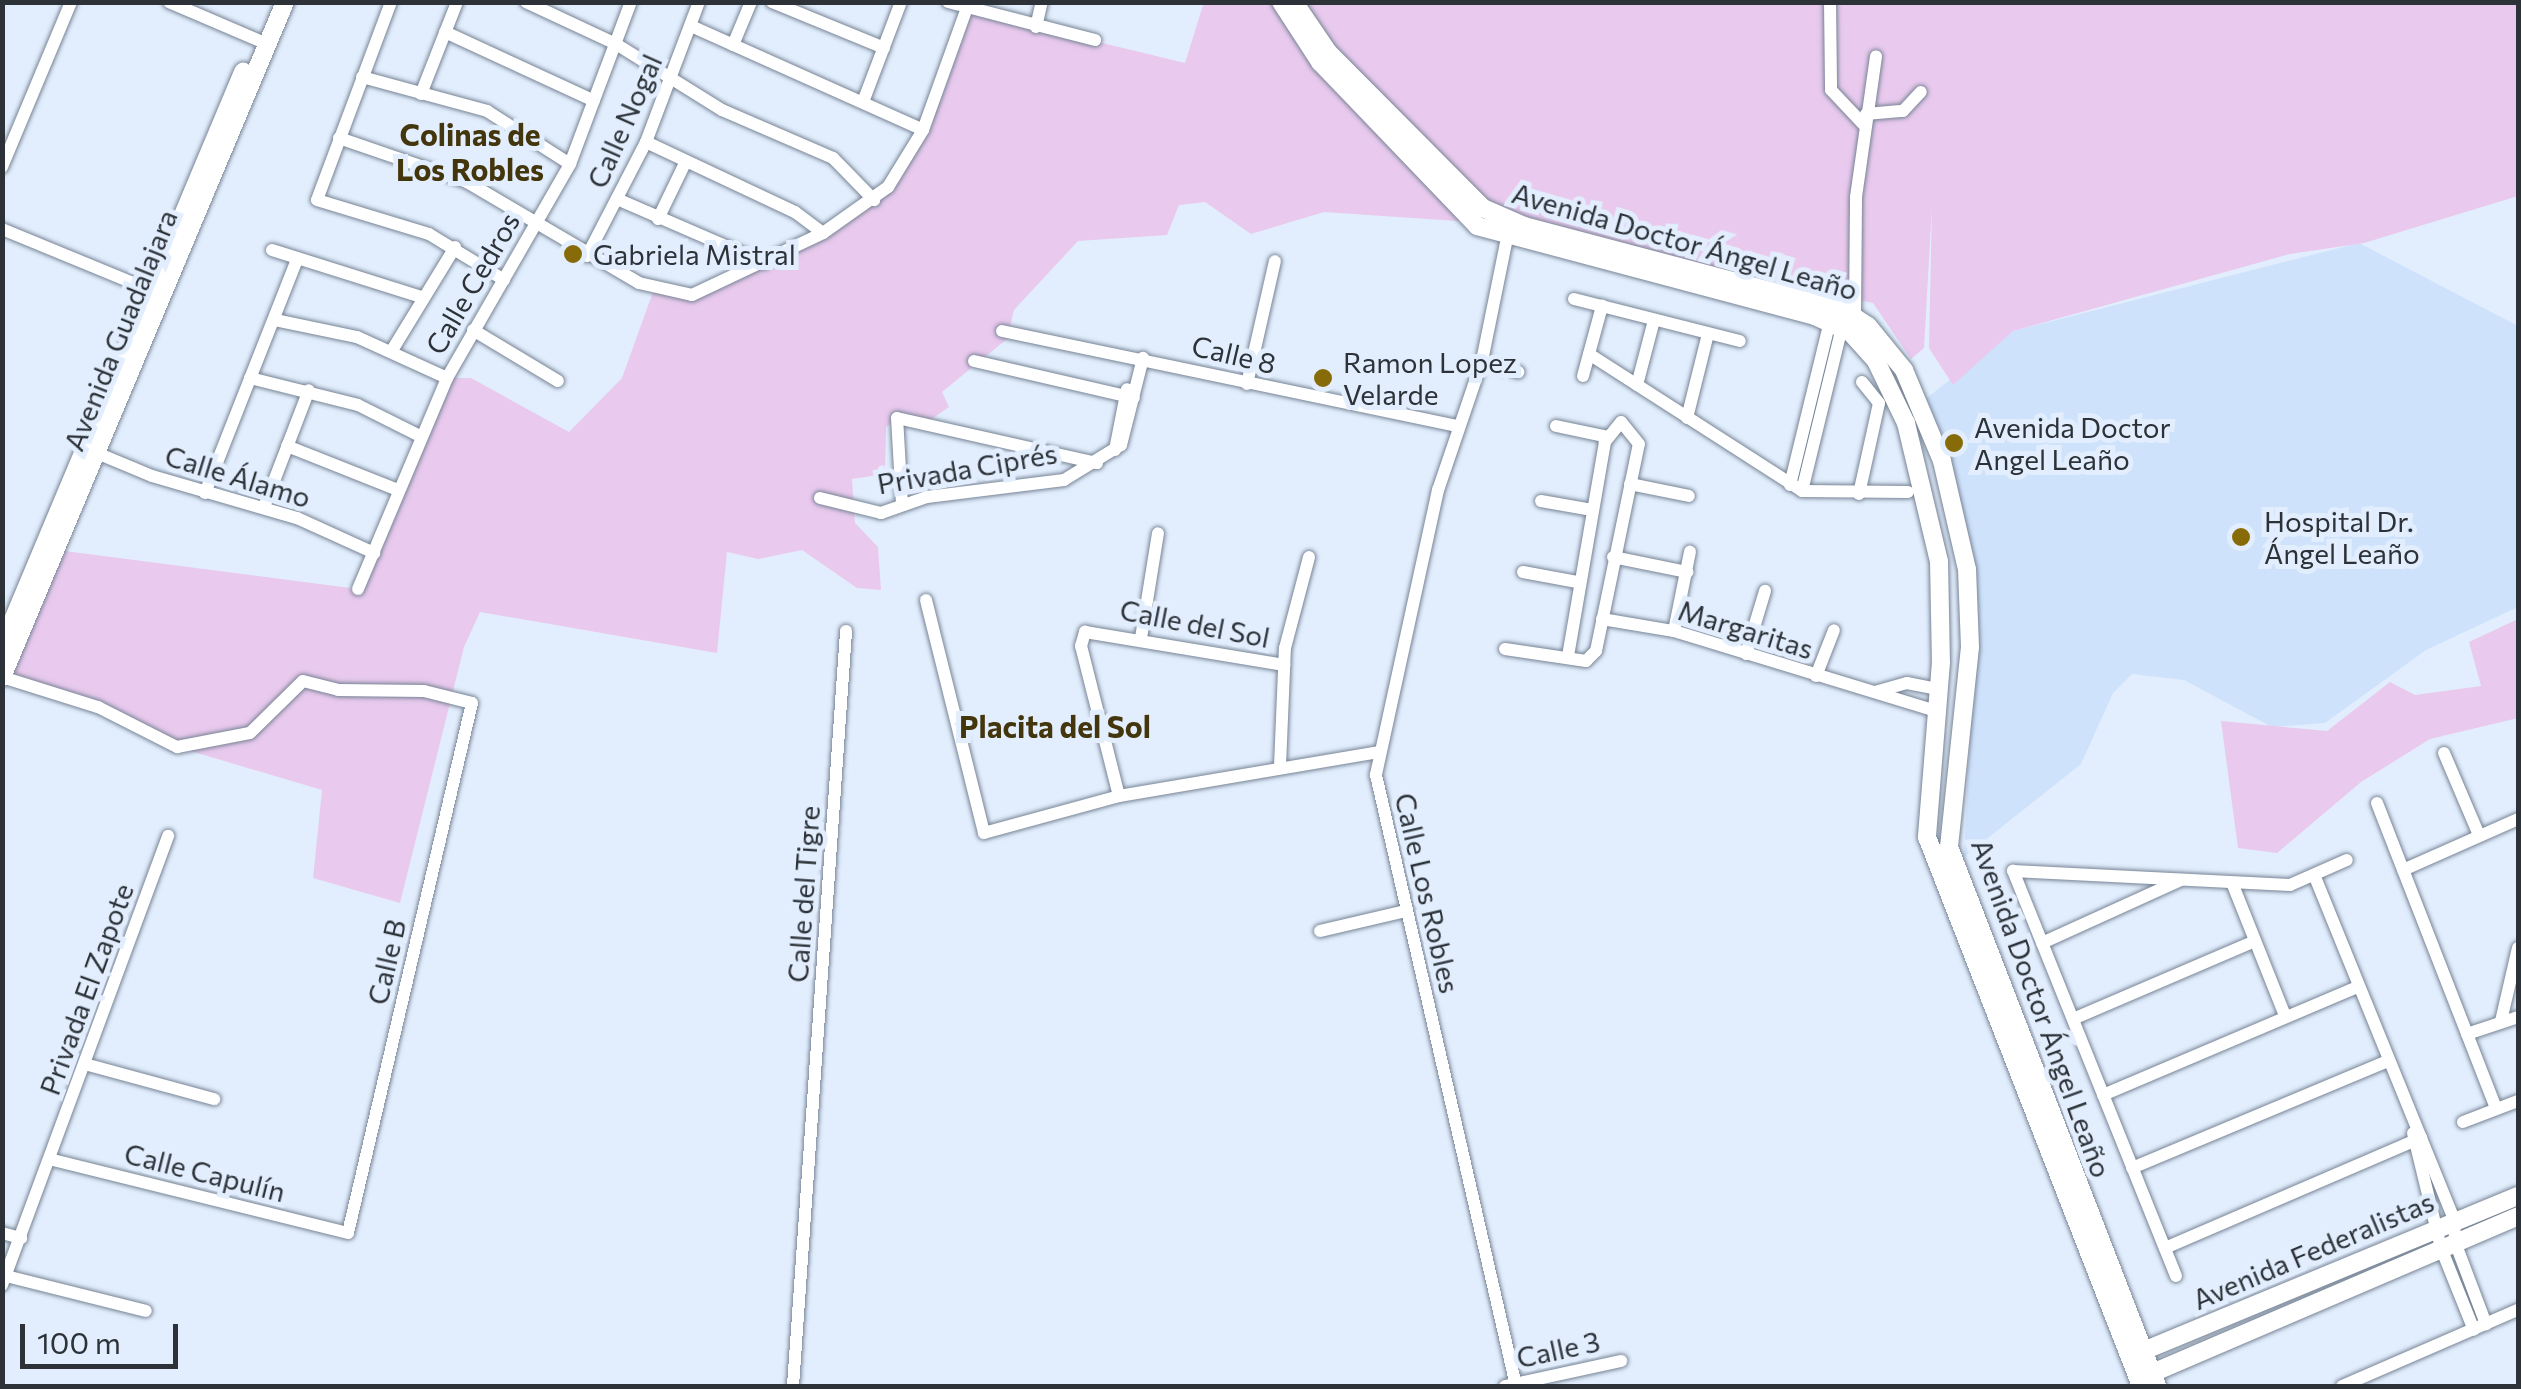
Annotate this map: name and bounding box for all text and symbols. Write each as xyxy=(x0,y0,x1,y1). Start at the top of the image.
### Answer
street label: Calle Nogal xyxy=(580,49,668,193)
district label: Colinas de Los Robles xyxy=(396,116,544,186)
street label: Avenida Doctor Ángel Leaño xyxy=(1508,176,1862,306)
street label: Avenida Guadalajara xyxy=(56,205,184,455)
street label: Calle Cedros xyxy=(418,206,526,360)
place label: Gabriela Mistral xyxy=(593,237,796,271)
marker: Gabriela Mistral xyxy=(562,243,584,265)
street label: Calle 8 xyxy=(1189,328,1279,380)
place label: Ramon Lopez Velarde xyxy=(1343,345,1517,411)
marker: Ramon Lopez Velarde xyxy=(1312,367,1334,389)
place label: Avenida Doctor Angel Leaño xyxy=(1974,410,2171,476)
marker: Avenida Doctor Angel Leaño xyxy=(1943,432,1965,454)
street label: Privada Ciprés xyxy=(874,436,1060,500)
street label: Calle Álamo xyxy=(161,438,315,514)
place label: Hospital Dr. Ángel Leaño xyxy=(2264,504,2420,570)
marker: Hospital Dr. Ángel Leaño xyxy=(2228,524,2254,550)
street label: Calle del Sol xyxy=(1117,592,1273,654)
street label: Margaritas xyxy=(1675,593,1817,665)
district label: Placita del Sol xyxy=(959,708,1151,744)
street label: Calle Los Robles xyxy=(1389,790,1467,996)
street label: Calle del Tigre xyxy=(780,804,826,984)
street label: Avenida Doctor Ángel Leaño xyxy=(1965,834,2119,1182)
street label: Privada El Zapote xyxy=(32,879,140,1099)
street label: Calle B xyxy=(360,916,412,1008)
street label: Calle Capulín xyxy=(121,1136,289,1208)
street label: Avenida Federalistas xyxy=(2187,1184,2439,1316)
scale bar xyxy=(25,1304,182,1366)
text: 100 m xyxy=(37,1323,121,1360)
street label: Calle 3 xyxy=(1513,1324,1603,1374)

